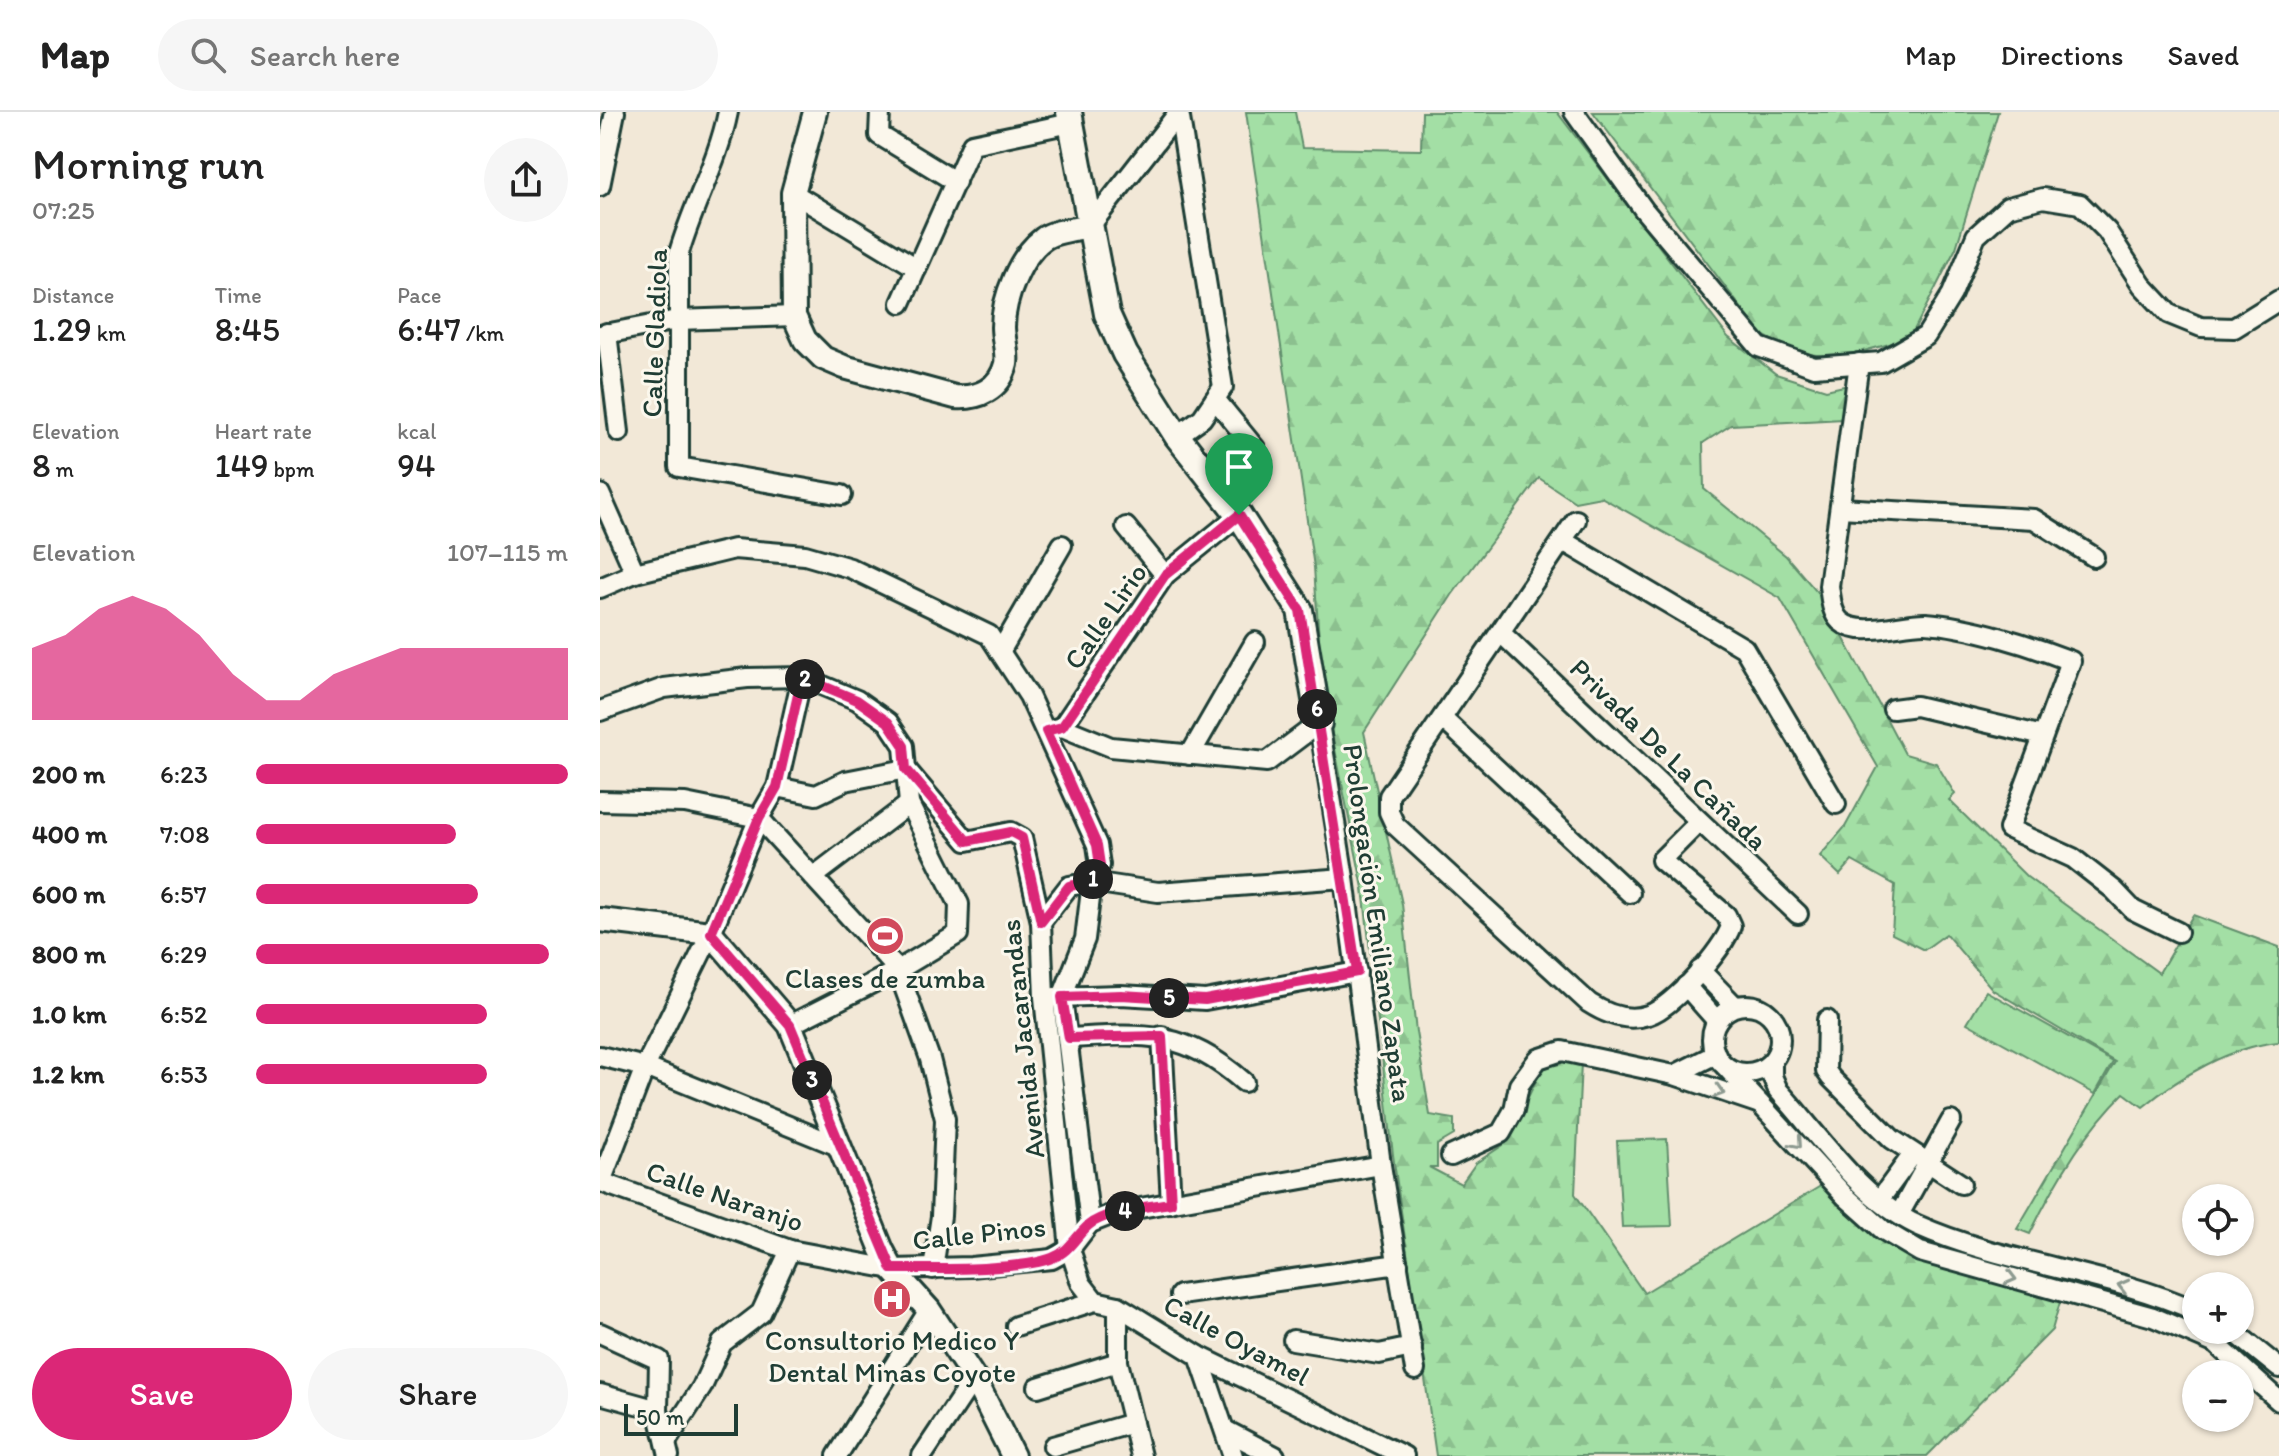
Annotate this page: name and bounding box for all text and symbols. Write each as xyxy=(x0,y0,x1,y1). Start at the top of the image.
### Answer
search box xyxy=(158,19,718,91)
text: Map xyxy=(40,32,110,78)
icon: search xyxy=(186,33,230,77)
text: Search here xyxy=(250,37,400,74)
text: Map xyxy=(1905,38,1956,72)
text: Directions xyxy=(2000,38,2124,72)
text: Saved xyxy=(2168,38,2239,72)
text: Morning run xyxy=(32,137,265,190)
button: share xyxy=(484,138,568,222)
text: 07:25 xyxy=(32,194,95,226)
street label: Calle Gladiola xyxy=(634,247,674,418)
text: Distance xyxy=(32,282,114,309)
text: Time xyxy=(215,282,262,309)
text: Pace xyxy=(397,282,441,309)
text: 1.29 xyxy=(32,309,92,350)
text: 8:45 xyxy=(215,309,280,350)
text: 6:47 xyxy=(397,309,461,350)
text: km xyxy=(92,320,126,347)
text: /km xyxy=(461,320,504,347)
text: Elevation xyxy=(32,418,119,445)
text: Heart rate xyxy=(215,418,312,445)
text: kcal xyxy=(397,418,436,445)
pin xyxy=(1205,433,1273,515)
text: 8 xyxy=(32,445,51,486)
text: 149 xyxy=(215,445,269,486)
text: 94 xyxy=(397,445,436,486)
icon: arrive xyxy=(1217,445,1261,489)
text: m xyxy=(51,456,74,483)
text: bpm xyxy=(269,456,314,483)
text: Elevation xyxy=(32,536,135,568)
text: 107–115 m xyxy=(447,536,568,568)
street label: Calle Lirio xyxy=(1056,556,1154,676)
street label: Privada De La Cañada xyxy=(1563,651,1775,857)
pin: 2 xyxy=(785,659,825,699)
text: 2 xyxy=(799,665,811,692)
pin: 6 xyxy=(1297,689,1337,729)
text: 6 xyxy=(1311,695,1323,722)
street label: Prolongación Emiliano Zapata xyxy=(1336,742,1420,1104)
text: 200 m xyxy=(32,758,105,790)
text: 6:23 xyxy=(160,758,208,790)
text: 400 m xyxy=(32,818,107,850)
text: 7:08 xyxy=(160,818,210,850)
pin: 1 xyxy=(1073,859,1113,899)
text: 1 xyxy=(1088,865,1098,892)
text: 600 m xyxy=(32,878,106,910)
text: 6:57 xyxy=(160,878,207,910)
sports icon: Clases de zumba xyxy=(864,915,906,957)
street label: Avenida Jacarandas xyxy=(993,918,1051,1160)
text: 800 m xyxy=(32,938,106,970)
text: 6:29 xyxy=(160,938,207,970)
place label: Clases de zumba xyxy=(785,961,985,995)
pin: 5 xyxy=(1149,978,1189,1018)
text: 5 xyxy=(1163,984,1175,1011)
text: 1.0 km xyxy=(32,998,107,1030)
text: 6:52 xyxy=(160,998,207,1030)
text: 1.2 km xyxy=(32,1058,104,1090)
text: 6:53 xyxy=(160,1058,208,1090)
pin: 3 xyxy=(792,1060,832,1100)
text: 3 xyxy=(806,1066,818,1093)
one-way arrow xyxy=(1711,1083,1725,1099)
one-way arrow xyxy=(1787,1134,1802,1149)
street label: Calle Naranjo xyxy=(642,1153,808,1239)
map controls xyxy=(2182,1184,2254,1432)
button: locate xyxy=(2182,1184,2254,1256)
pin: 4 xyxy=(1105,1191,1145,1231)
text: 4 xyxy=(1118,1197,1132,1224)
street label: Calle Pinos xyxy=(911,1209,1047,1257)
one-way arrow xyxy=(2003,1269,2017,1285)
button: + xyxy=(2182,1272,2254,1344)
hospital icon: Consultorio Medico Y Dental Minas Coyote xyxy=(871,1278,913,1320)
one-way arrow xyxy=(2116,1278,2130,1295)
street label: Calle Oyamel xyxy=(1158,1287,1316,1393)
place label: Consultorio Medico Y Dental Minas Coyote xyxy=(765,1323,1019,1389)
button: Save xyxy=(32,1348,292,1440)
button: Share xyxy=(308,1348,568,1440)
button: − xyxy=(2182,1360,2254,1432)
scale bar xyxy=(624,1400,738,1436)
text: 50 m xyxy=(636,1404,685,1431)

